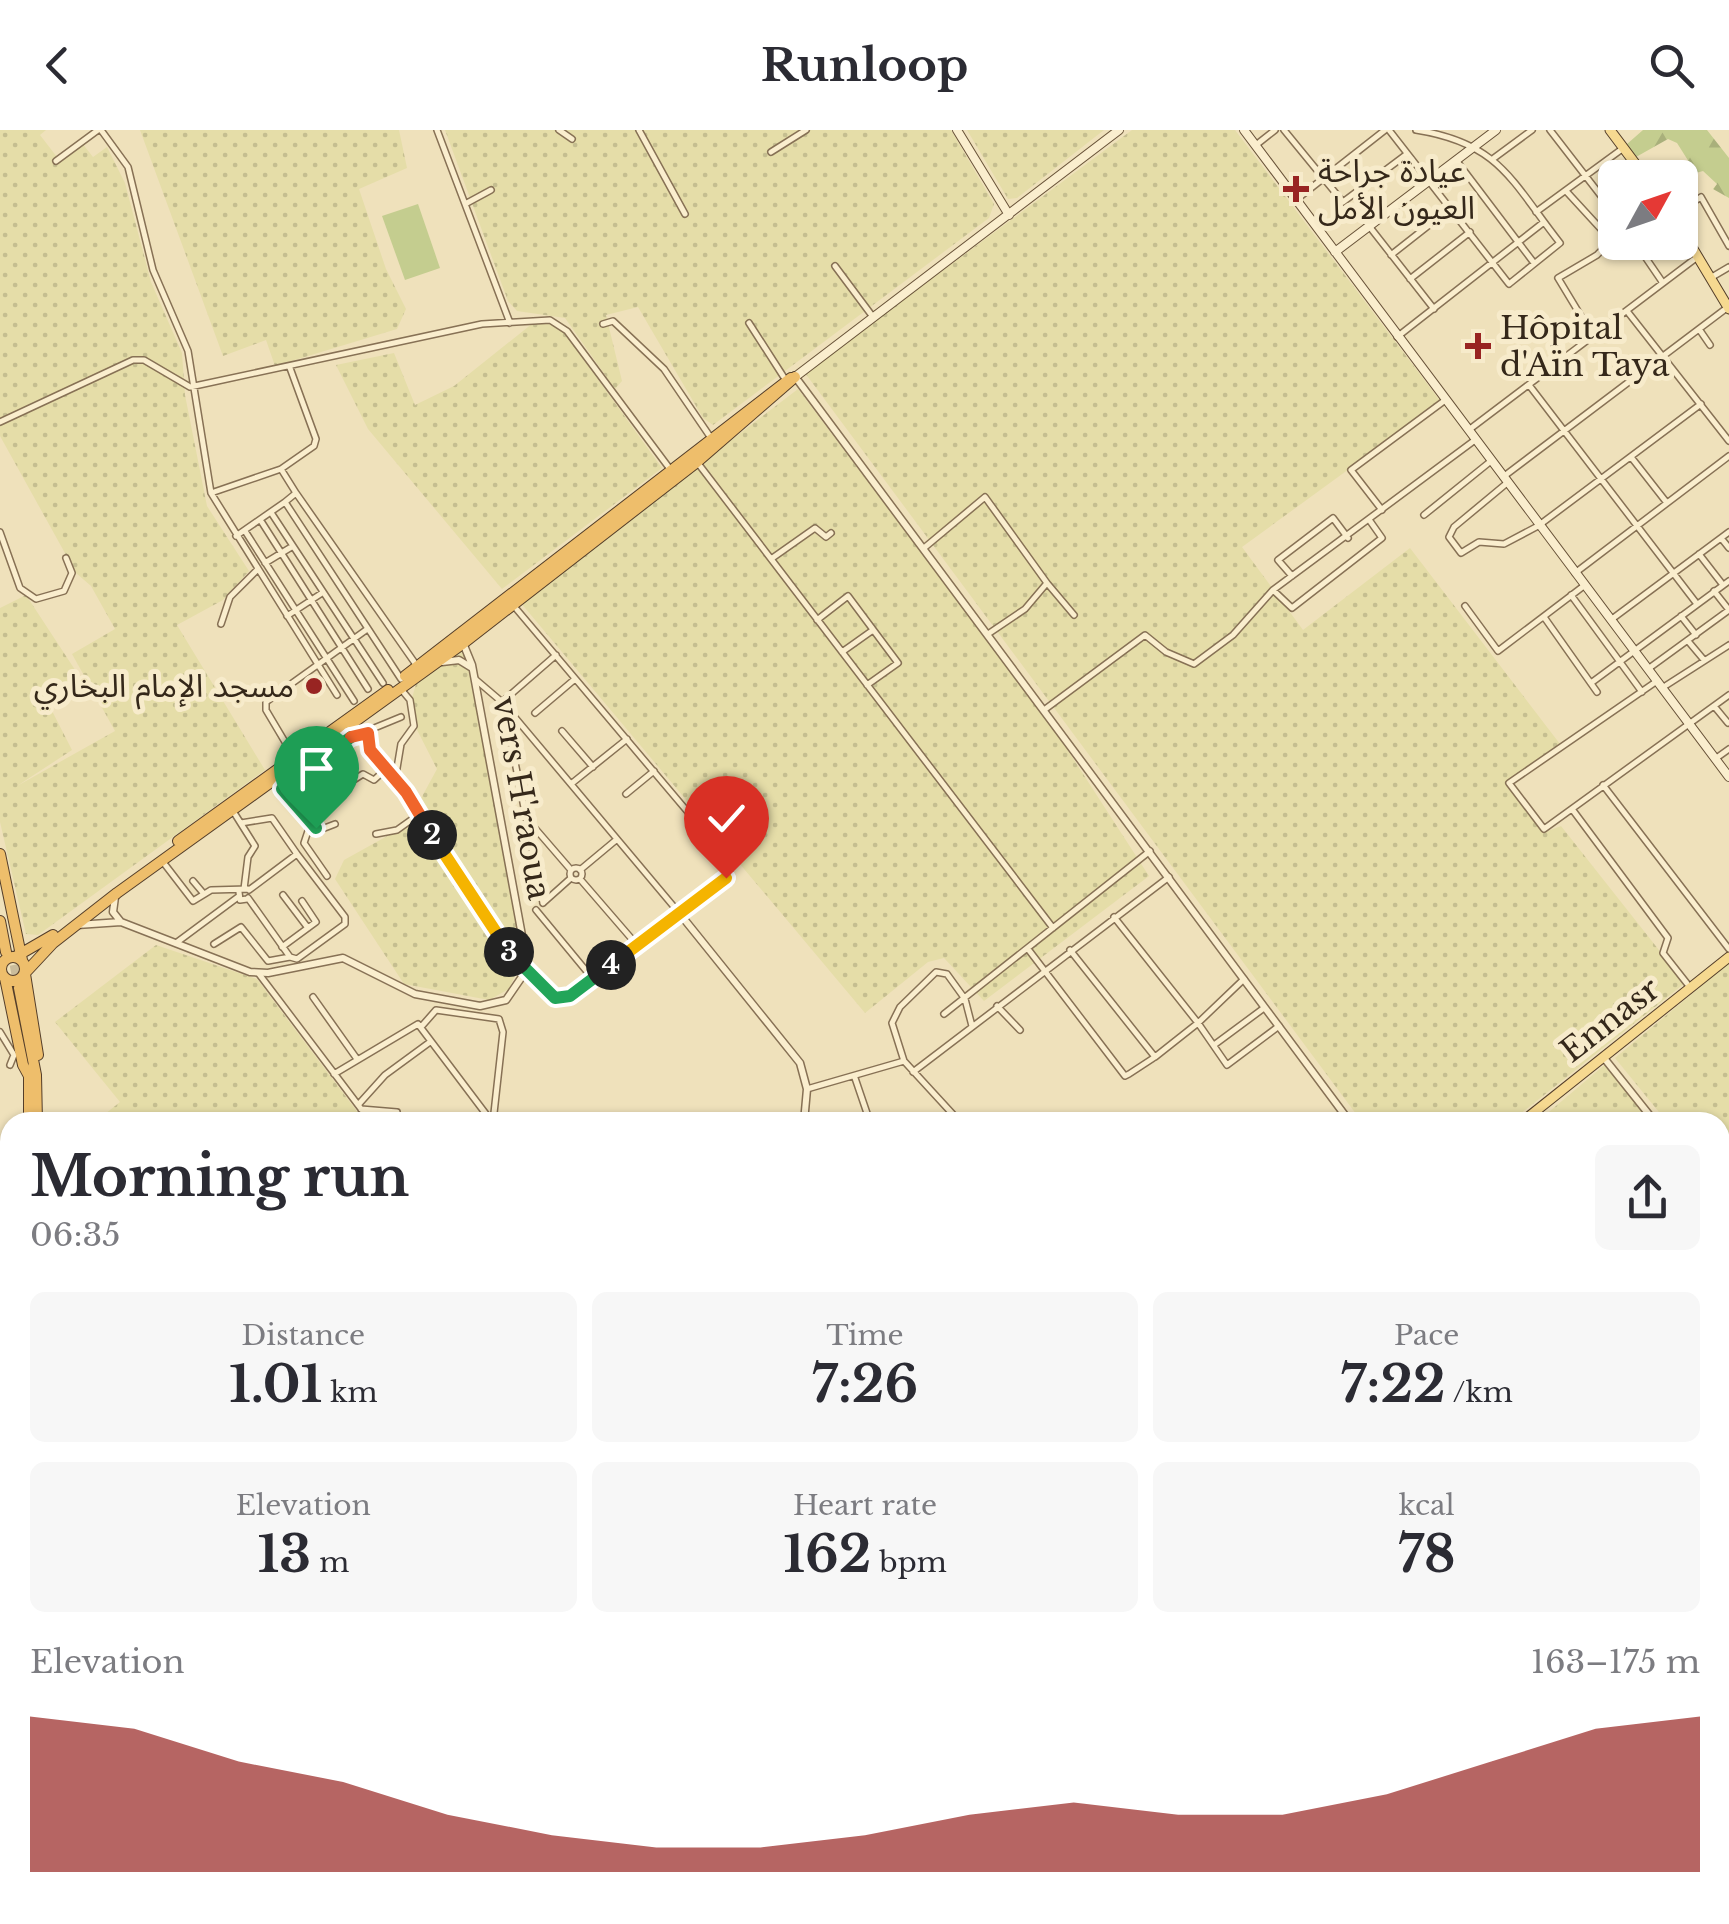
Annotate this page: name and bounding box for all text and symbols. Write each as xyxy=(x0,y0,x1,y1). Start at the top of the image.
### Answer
text: Runloop xyxy=(761,37,968,93)
icon: back xyxy=(30,38,85,93)
icon: search xyxy=(1644,38,1699,93)
place label: عيادة جراحة العيون الأمل xyxy=(1318,151,1475,228)
north arrow xyxy=(1598,160,1698,260)
map controls xyxy=(1598,160,1698,260)
marker: عيادة جراحة العيون الأمل xyxy=(1283,176,1309,202)
place label: Hôpital d'Aïn Taya xyxy=(1500,308,1670,385)
marker: Hôpital d'Aïn Taya xyxy=(1465,333,1491,359)
place label: مسجد الإمام البخاري xyxy=(34,666,294,710)
marker: مسجد الإمام البخاري xyxy=(303,675,325,697)
street label: vers H'raoua xyxy=(484,693,560,903)
pin xyxy=(274,726,359,829)
icon: arrive xyxy=(289,741,344,796)
pin xyxy=(684,776,769,879)
icon: check xyxy=(699,791,754,846)
pin: 2 xyxy=(407,810,457,860)
text: 2 xyxy=(423,817,441,852)
pin: 3 xyxy=(484,927,534,977)
text: 3 xyxy=(500,934,518,969)
pin: 4 xyxy=(586,940,636,990)
text: 4 xyxy=(602,947,620,982)
street label: Ennasr xyxy=(1552,968,1668,1071)
text: Morning run xyxy=(30,1143,409,1211)
button: share xyxy=(1595,1145,1700,1250)
text: 06:35 xyxy=(30,1215,120,1255)
text: Distance xyxy=(242,1318,365,1353)
text: Time xyxy=(826,1318,904,1353)
text: Pace xyxy=(1394,1318,1459,1353)
text: 1.01 xyxy=(229,1353,322,1416)
text: 7:26 xyxy=(812,1353,918,1416)
text: 7:22 xyxy=(1341,1353,1446,1416)
text: km xyxy=(322,1375,378,1410)
text: /km xyxy=(1446,1375,1513,1410)
text: Elevation xyxy=(236,1488,371,1523)
text: Heart rate xyxy=(793,1488,937,1523)
text: kcal xyxy=(1399,1488,1455,1523)
text: 13 xyxy=(257,1523,311,1586)
text: 162 xyxy=(783,1523,871,1586)
text: 78 xyxy=(1398,1523,1455,1586)
text: m xyxy=(311,1545,349,1580)
text: bpm xyxy=(871,1545,947,1580)
text: Elevation xyxy=(30,1642,184,1682)
text: 163–175 m xyxy=(1531,1642,1700,1682)

